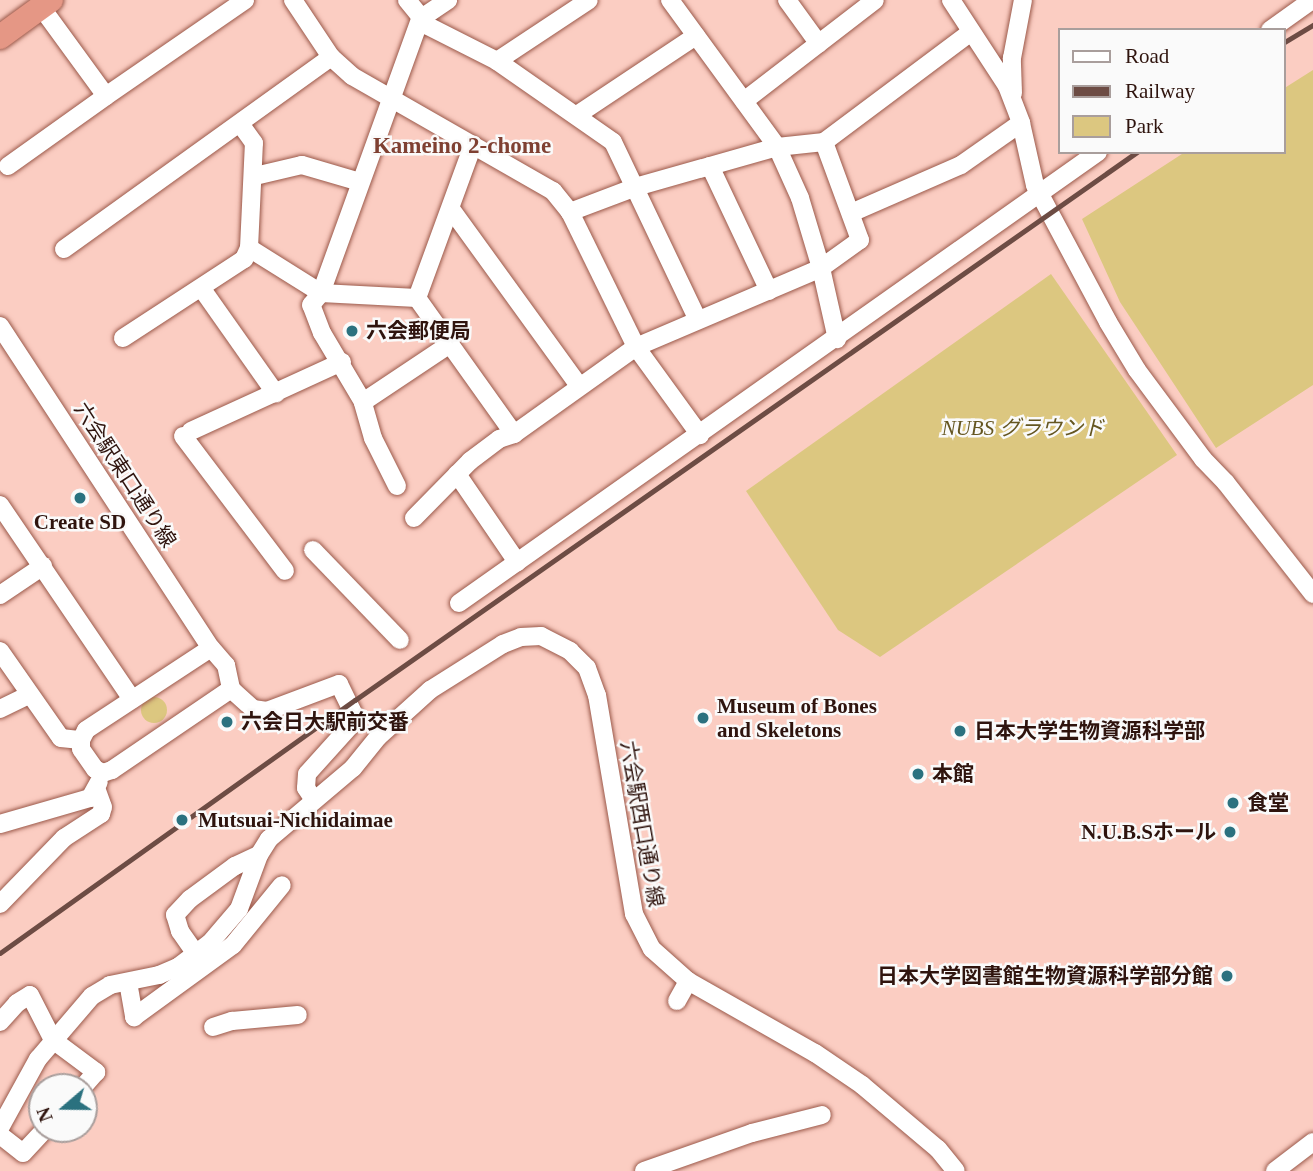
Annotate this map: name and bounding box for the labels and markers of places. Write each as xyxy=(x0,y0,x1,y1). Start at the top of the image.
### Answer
place label: 六会郵便局 xyxy=(366,318,471,344)
marker: 六会郵便局 xyxy=(344,323,360,339)
marker: Create SD xyxy=(72,490,88,506)
place label: Create SD xyxy=(34,509,126,535)
place label: Museum of Bones and Skeletons xyxy=(717,693,877,743)
place label: 六会日大駅前交番 xyxy=(241,709,409,735)
marker: Museum of Bones and Skeletons xyxy=(695,710,711,726)
marker: 六会日大駅前交番 xyxy=(219,714,235,730)
place label: 日本大学生物資源科学部 xyxy=(974,718,1205,744)
marker: 日本大学生物資源科学部 xyxy=(952,723,968,739)
place label: 本館 xyxy=(932,761,974,787)
marker: 本館 xyxy=(910,766,926,782)
place label: 食堂 xyxy=(1247,790,1289,816)
marker: 食堂 xyxy=(1225,795,1241,811)
place label: Mutsuai-Nichidaimae xyxy=(198,807,393,833)
marker: Mutsuai-Nichidaimae xyxy=(172,810,192,830)
place label: N.U.B.Sホール xyxy=(1081,819,1216,845)
marker: N.U.B.Sホール xyxy=(1222,824,1238,840)
place label: 日本大学図書館生物資源科学部分館 xyxy=(877,963,1213,989)
marker: 日本大学図書館生物資源科学部分館 xyxy=(1219,968,1235,984)

